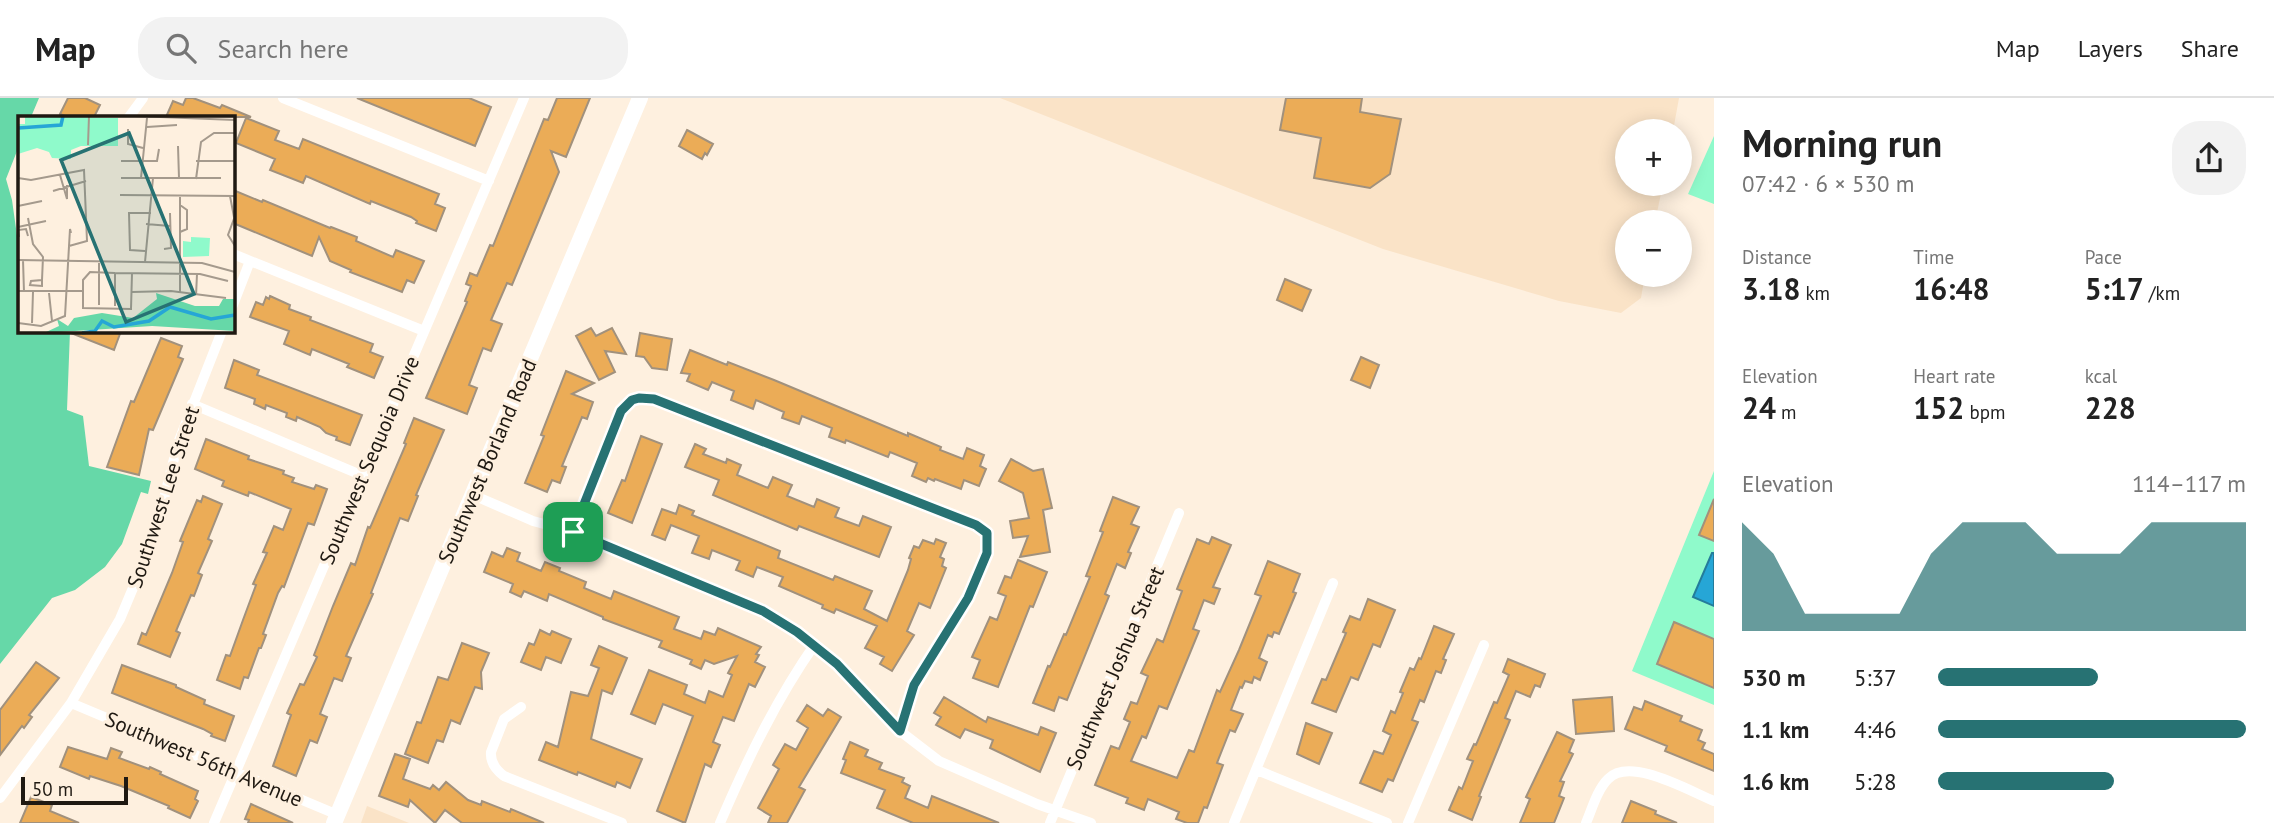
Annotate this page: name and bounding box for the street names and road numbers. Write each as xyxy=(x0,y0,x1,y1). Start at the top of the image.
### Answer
street label: Southwest Sequoia Drive xyxy=(313,352,425,568)
street label: Southwest Borland Road xyxy=(432,355,542,567)
street label: Southwest Lee Street xyxy=(121,403,205,591)
street label: Southwest Joshua Street xyxy=(1060,562,1170,774)
street label: Southwest 56th Avenue xyxy=(101,705,307,813)

